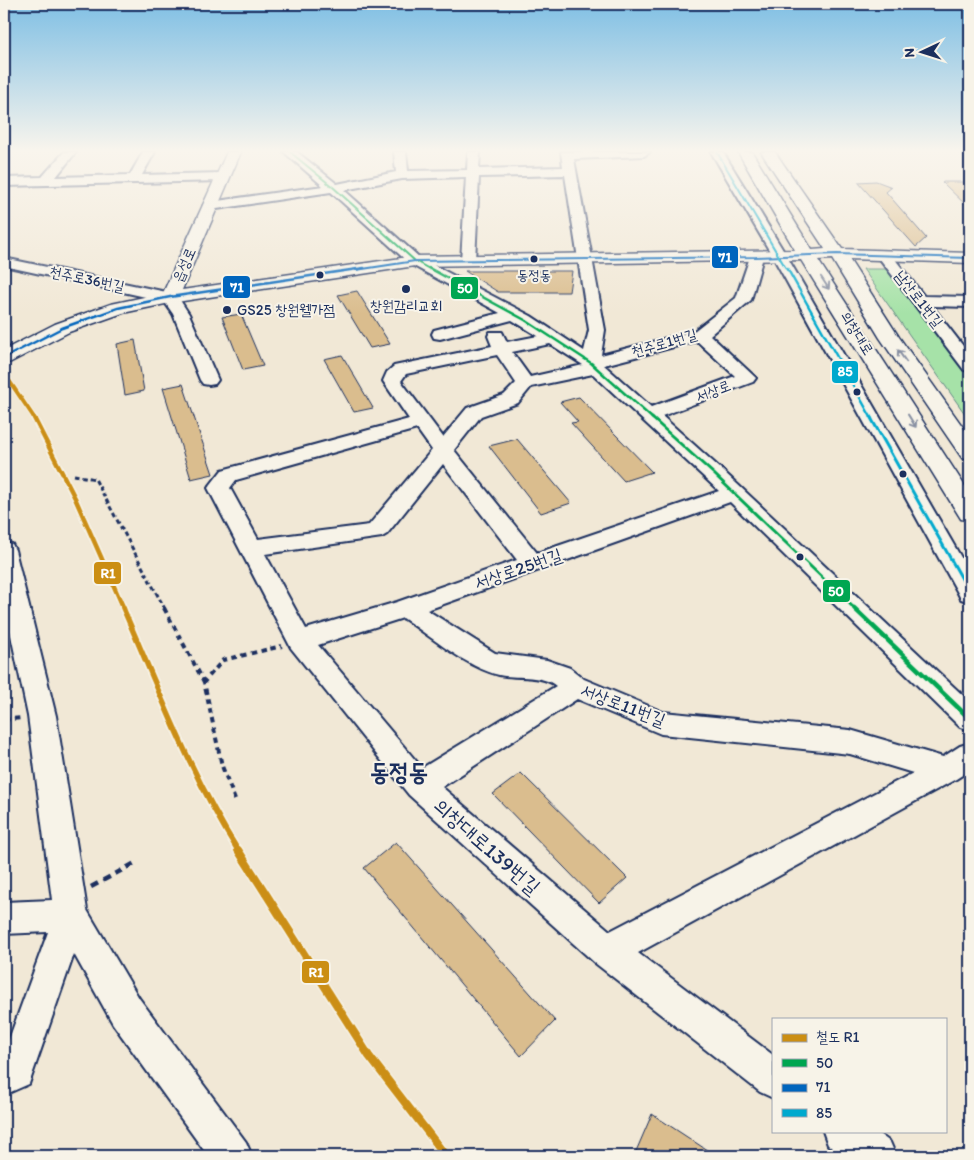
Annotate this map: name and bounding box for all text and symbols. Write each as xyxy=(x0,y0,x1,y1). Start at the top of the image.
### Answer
north arrow xyxy=(896,28,946,78)
text: N xyxy=(901,48,918,58)
street label: 읍성로 xyxy=(168,245,200,285)
line badge: 71 xyxy=(711,245,739,269)
text: 71 xyxy=(717,249,732,266)
marker: 동정동 xyxy=(529,254,539,264)
street label: 천주로36번길 xyxy=(48,262,126,296)
place label: 동정동 xyxy=(517,267,551,284)
street label: 남산로1번길 xyxy=(891,267,947,331)
unlabelled marker xyxy=(315,270,325,280)
line badge: 71 xyxy=(222,275,251,299)
line badge: 50 xyxy=(450,276,479,300)
one-way arrow xyxy=(820,276,830,290)
text: 71 xyxy=(229,279,244,296)
text: 50 xyxy=(457,280,473,297)
marker: 창원감리교회 xyxy=(400,283,412,295)
place label: 창원감리교회 xyxy=(370,297,442,315)
place label: GS25 창원웰가점 xyxy=(237,301,335,319)
marker: GS25 창원웰가점 xyxy=(221,304,233,316)
street label: 의창대로 xyxy=(837,308,877,358)
street label: 천주로1번길 xyxy=(629,325,699,361)
one-way arrow xyxy=(897,349,907,363)
line badge: 85 xyxy=(831,360,859,384)
text: 85 xyxy=(837,363,853,380)
street label: 서상로 xyxy=(693,376,733,406)
unlabelled marker xyxy=(852,387,862,397)
one-way arrow xyxy=(907,413,917,427)
unlabelled marker xyxy=(898,469,908,479)
street label: 서상로25번길 xyxy=(471,544,565,594)
unlabelled marker xyxy=(795,552,805,562)
line badge: R1 xyxy=(93,561,122,585)
text: R1 xyxy=(101,565,116,582)
line badge: 50 xyxy=(822,579,851,603)
text: 50 xyxy=(828,583,844,600)
street label: 서상로11번길 xyxy=(577,679,669,731)
district label: 동정동 xyxy=(370,757,428,786)
street label: 의창대로139번길 xyxy=(428,793,546,899)
line badge: R1 xyxy=(301,960,330,984)
text: R1 xyxy=(309,964,324,981)
legend xyxy=(772,1018,946,1132)
text: 철도 R1 xyxy=(816,1028,860,1046)
text: 50 xyxy=(816,1054,833,1072)
text: 71 xyxy=(816,1078,830,1096)
text: 85 xyxy=(816,1104,832,1122)

